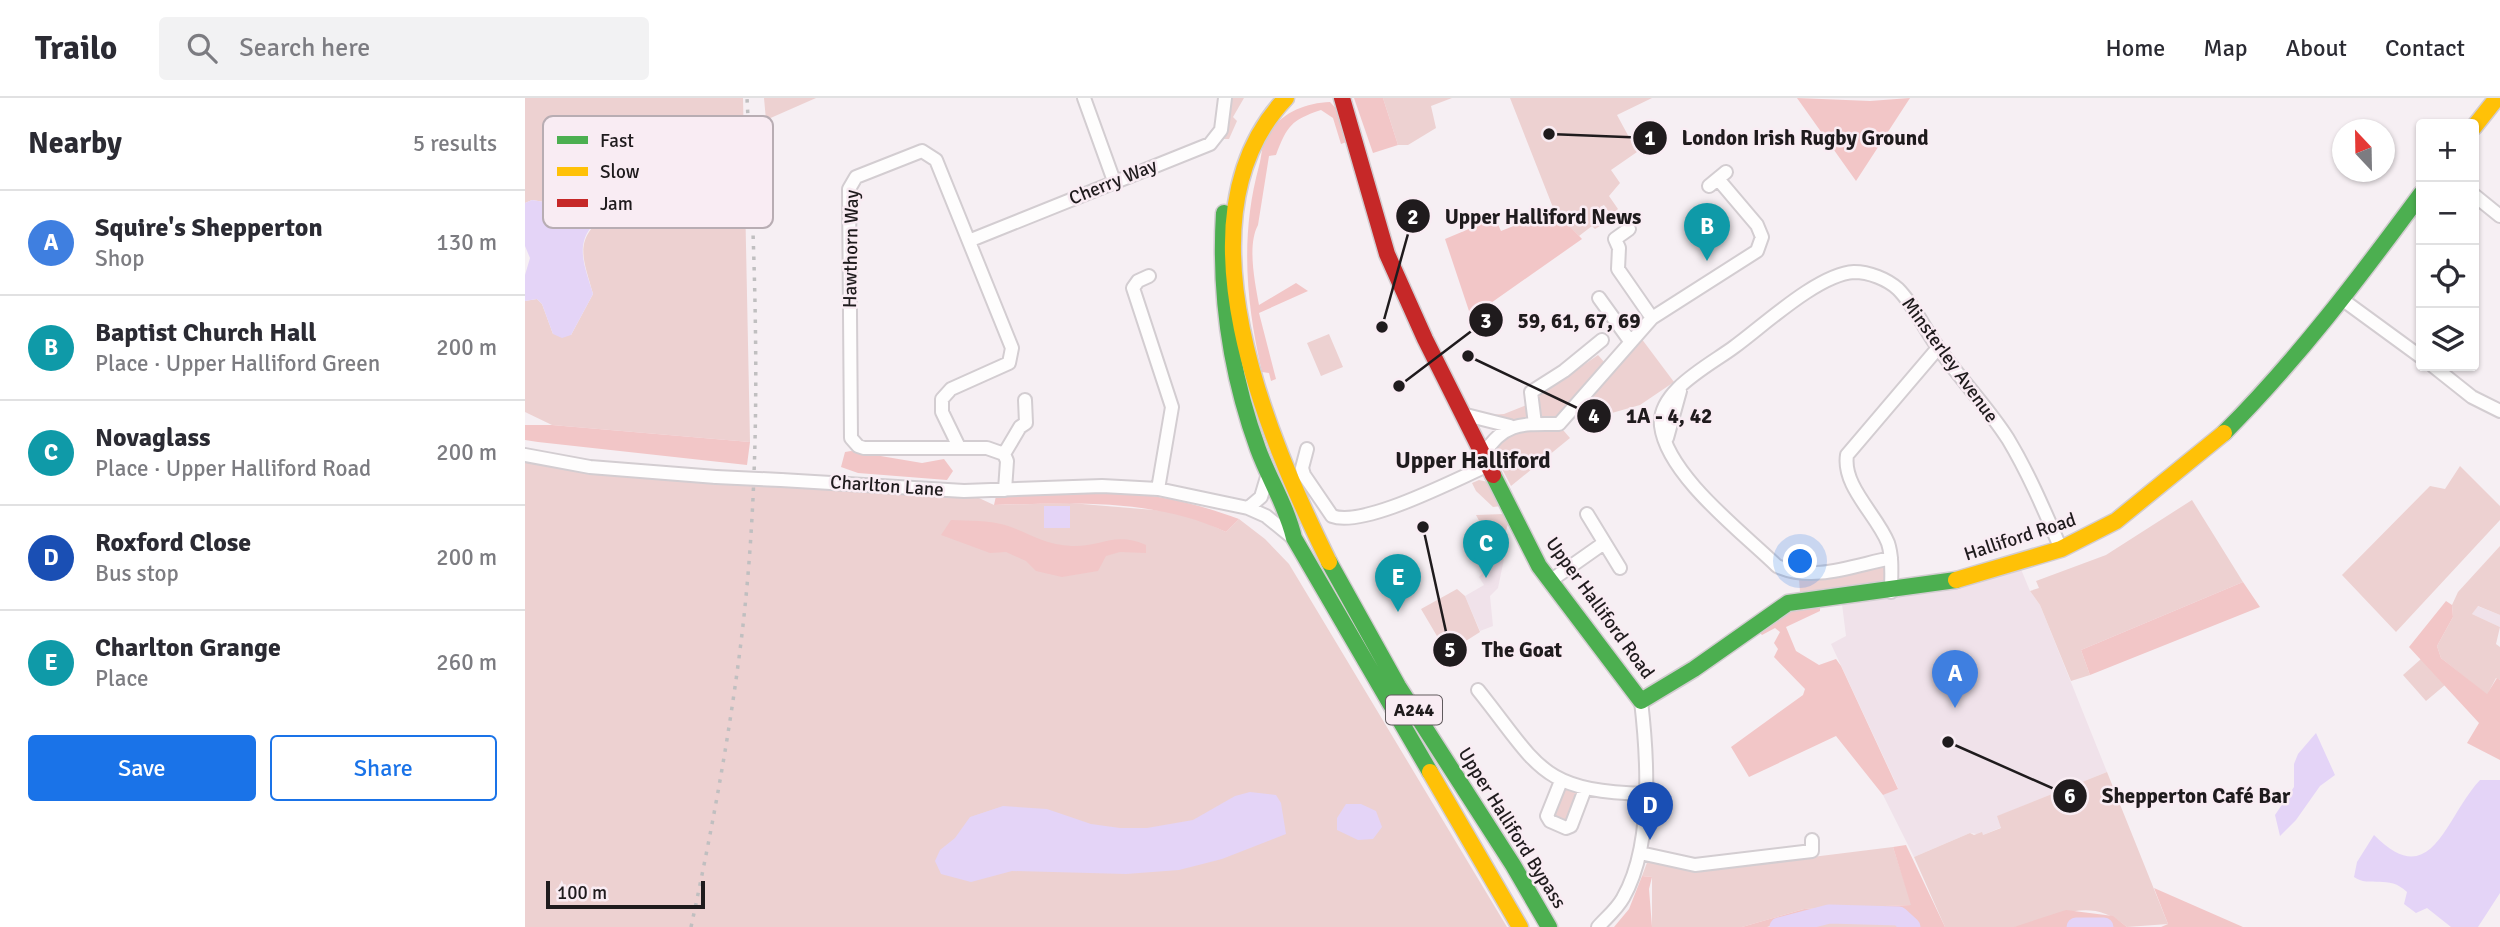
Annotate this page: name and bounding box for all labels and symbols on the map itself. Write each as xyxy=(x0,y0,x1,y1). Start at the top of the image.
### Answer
legend xyxy=(543,116,773,228)
callout: London Irish Rugby Ground xyxy=(1633,117,1943,159)
north arrow xyxy=(2332,119,2395,182)
text: 1 xyxy=(1644,125,1656,151)
text: London Irish Rugby Ground xyxy=(1681,125,1929,151)
text: Fast xyxy=(600,129,634,153)
street label: Cherry Way xyxy=(1066,153,1161,210)
text: Slow xyxy=(600,160,640,184)
street label: Hawthorn Way xyxy=(838,190,864,308)
text: Jam xyxy=(600,192,633,216)
callout: Upper Halliford News xyxy=(1396,195,1655,237)
pin: B xyxy=(1684,203,1730,261)
text: 2 xyxy=(1407,204,1419,230)
text: Upper Halliford News xyxy=(1445,204,1641,230)
street label: Minsterley Avenue xyxy=(1896,293,2004,427)
callout: 59, 61, 67, 69 xyxy=(1469,299,1655,341)
text: 3 xyxy=(1480,308,1492,334)
text: 59, 61, 67, 69 xyxy=(1517,308,1641,334)
callout: 1A - 4, 42 xyxy=(1577,395,1726,437)
text: 4 xyxy=(1588,403,1600,429)
text: 1A - 4, 42 xyxy=(1626,403,1712,429)
district label: Upper Halliford xyxy=(1395,446,1551,475)
street label: Charlton Lane xyxy=(829,470,945,502)
street label: Halliford Road xyxy=(1961,508,2079,566)
pin: C xyxy=(1463,520,1509,578)
street label: Upper Halliford Road xyxy=(1540,532,1660,684)
your location xyxy=(1783,544,1817,578)
pin: E xyxy=(1375,554,1421,612)
callout: The Goat xyxy=(1432,629,1576,671)
text: 5 xyxy=(1444,637,1456,663)
text: The Goat xyxy=(1482,637,1562,663)
pin: A xyxy=(1932,650,1978,708)
road number: A244 xyxy=(1386,696,1442,724)
street label: Upper Halliford Bypass xyxy=(1453,743,1571,913)
callout: Shepperton Café Bar xyxy=(2053,775,2304,817)
pin: D xyxy=(1627,782,1673,840)
text: 6 xyxy=(2064,783,2076,809)
text: Shepperton Café Bar xyxy=(2102,783,2291,809)
scale bar xyxy=(546,878,705,910)

